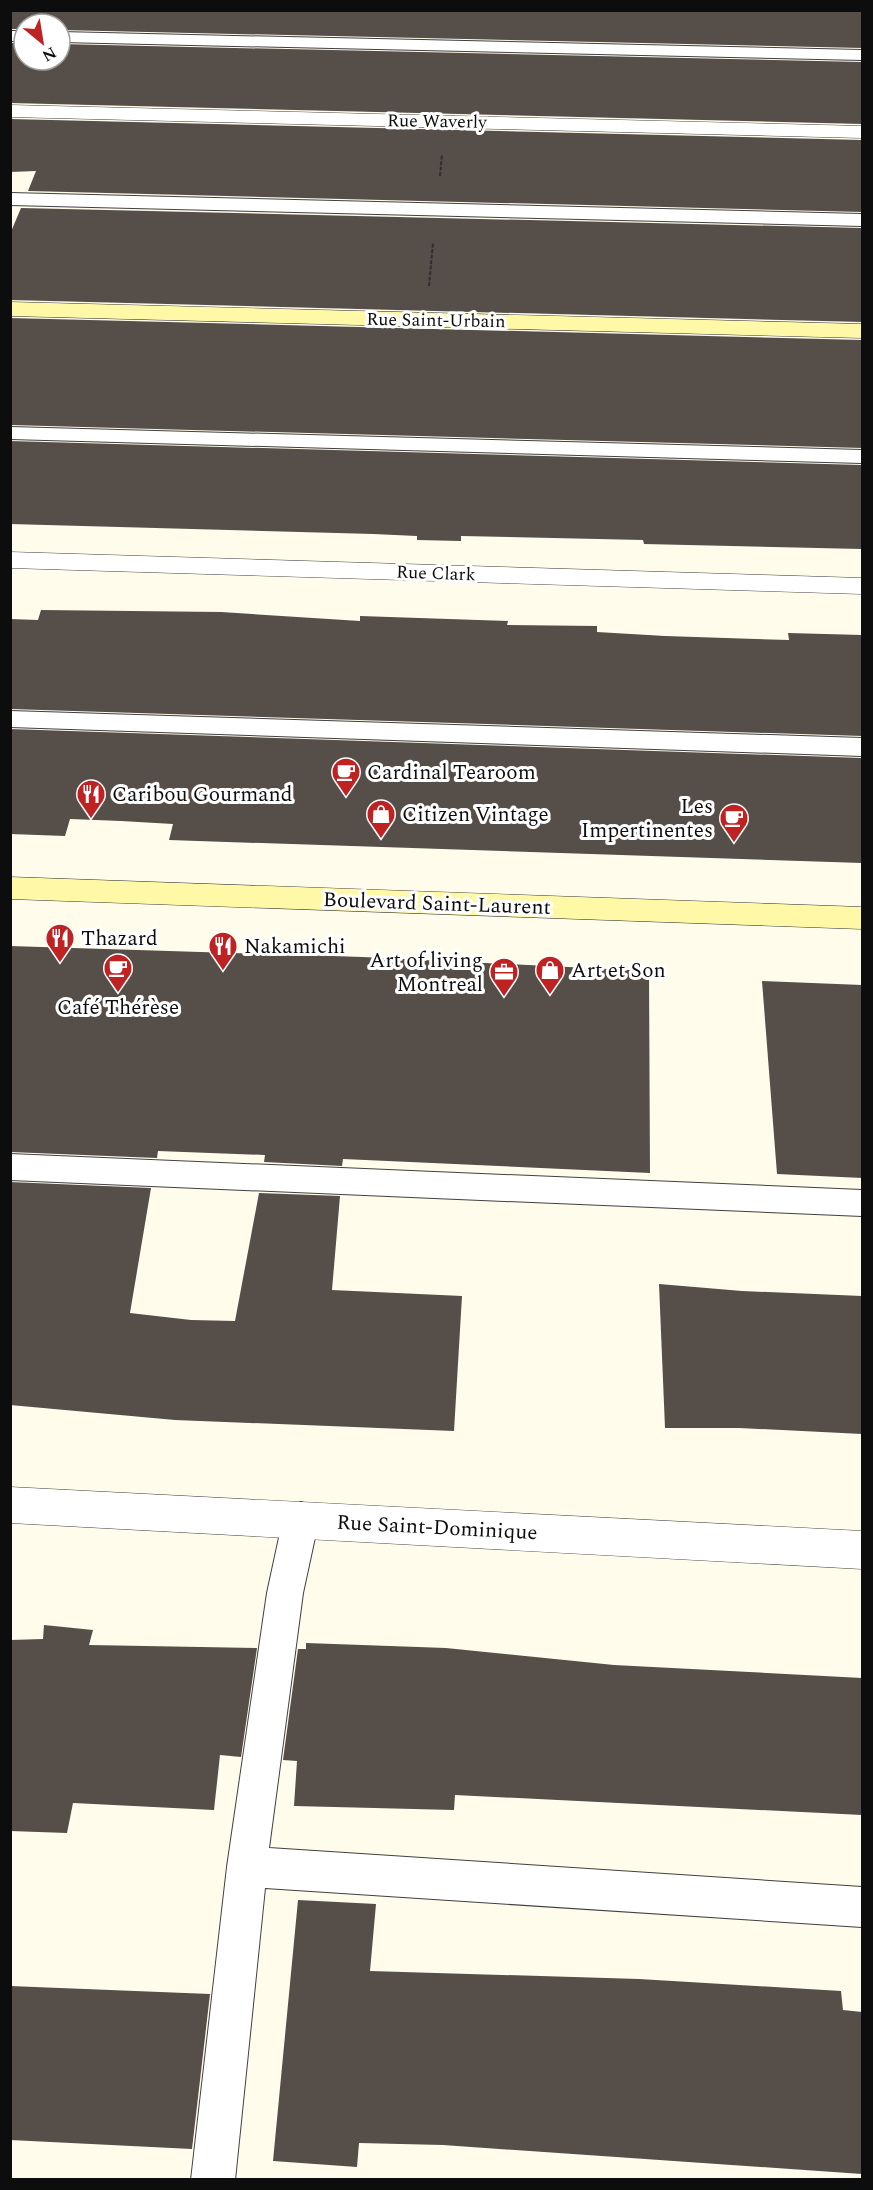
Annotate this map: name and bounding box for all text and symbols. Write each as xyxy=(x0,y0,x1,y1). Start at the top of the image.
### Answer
north arrow xyxy=(12,12,72,72)
text: N xyxy=(37,40,61,68)
street label: Rue Waverly xyxy=(387,107,488,136)
street label: Rue Saint-Urbain xyxy=(366,306,506,335)
street label: Rue Clark xyxy=(396,559,476,588)
cafe icon: Cardinal Tearoom xyxy=(330,756,362,798)
place label: Cardinal Tearoom xyxy=(367,757,536,789)
restaurant icon: Caribou Gourmand xyxy=(75,778,107,820)
place label: Caribou Gourmand xyxy=(112,779,292,811)
place label: Les Impertinentes xyxy=(581,791,713,847)
shop icon: Citizen Vintage xyxy=(365,798,397,840)
place label: Citizen Vintage xyxy=(402,799,549,831)
cafe icon: Les Impertinentes xyxy=(718,802,750,844)
street label: Boulevard Saint-Laurent xyxy=(322,884,552,924)
restaurant icon: Thazard xyxy=(44,922,76,964)
place label: Thazard xyxy=(81,923,158,955)
restaurant icon: Nakamichi xyxy=(207,930,239,972)
place label: Nakamichi xyxy=(244,931,346,963)
place label: Art of living Montreal xyxy=(369,945,483,1001)
cafe icon: Café Thérèse xyxy=(102,952,134,994)
shop icon: Art et Son xyxy=(534,954,566,996)
place label: Art et Son xyxy=(571,955,666,987)
office icon: Art of living Montreal xyxy=(488,956,520,998)
place label: Café Thérèse xyxy=(57,992,179,1024)
street label: Rue Saint-Dominique xyxy=(336,1507,538,1549)

